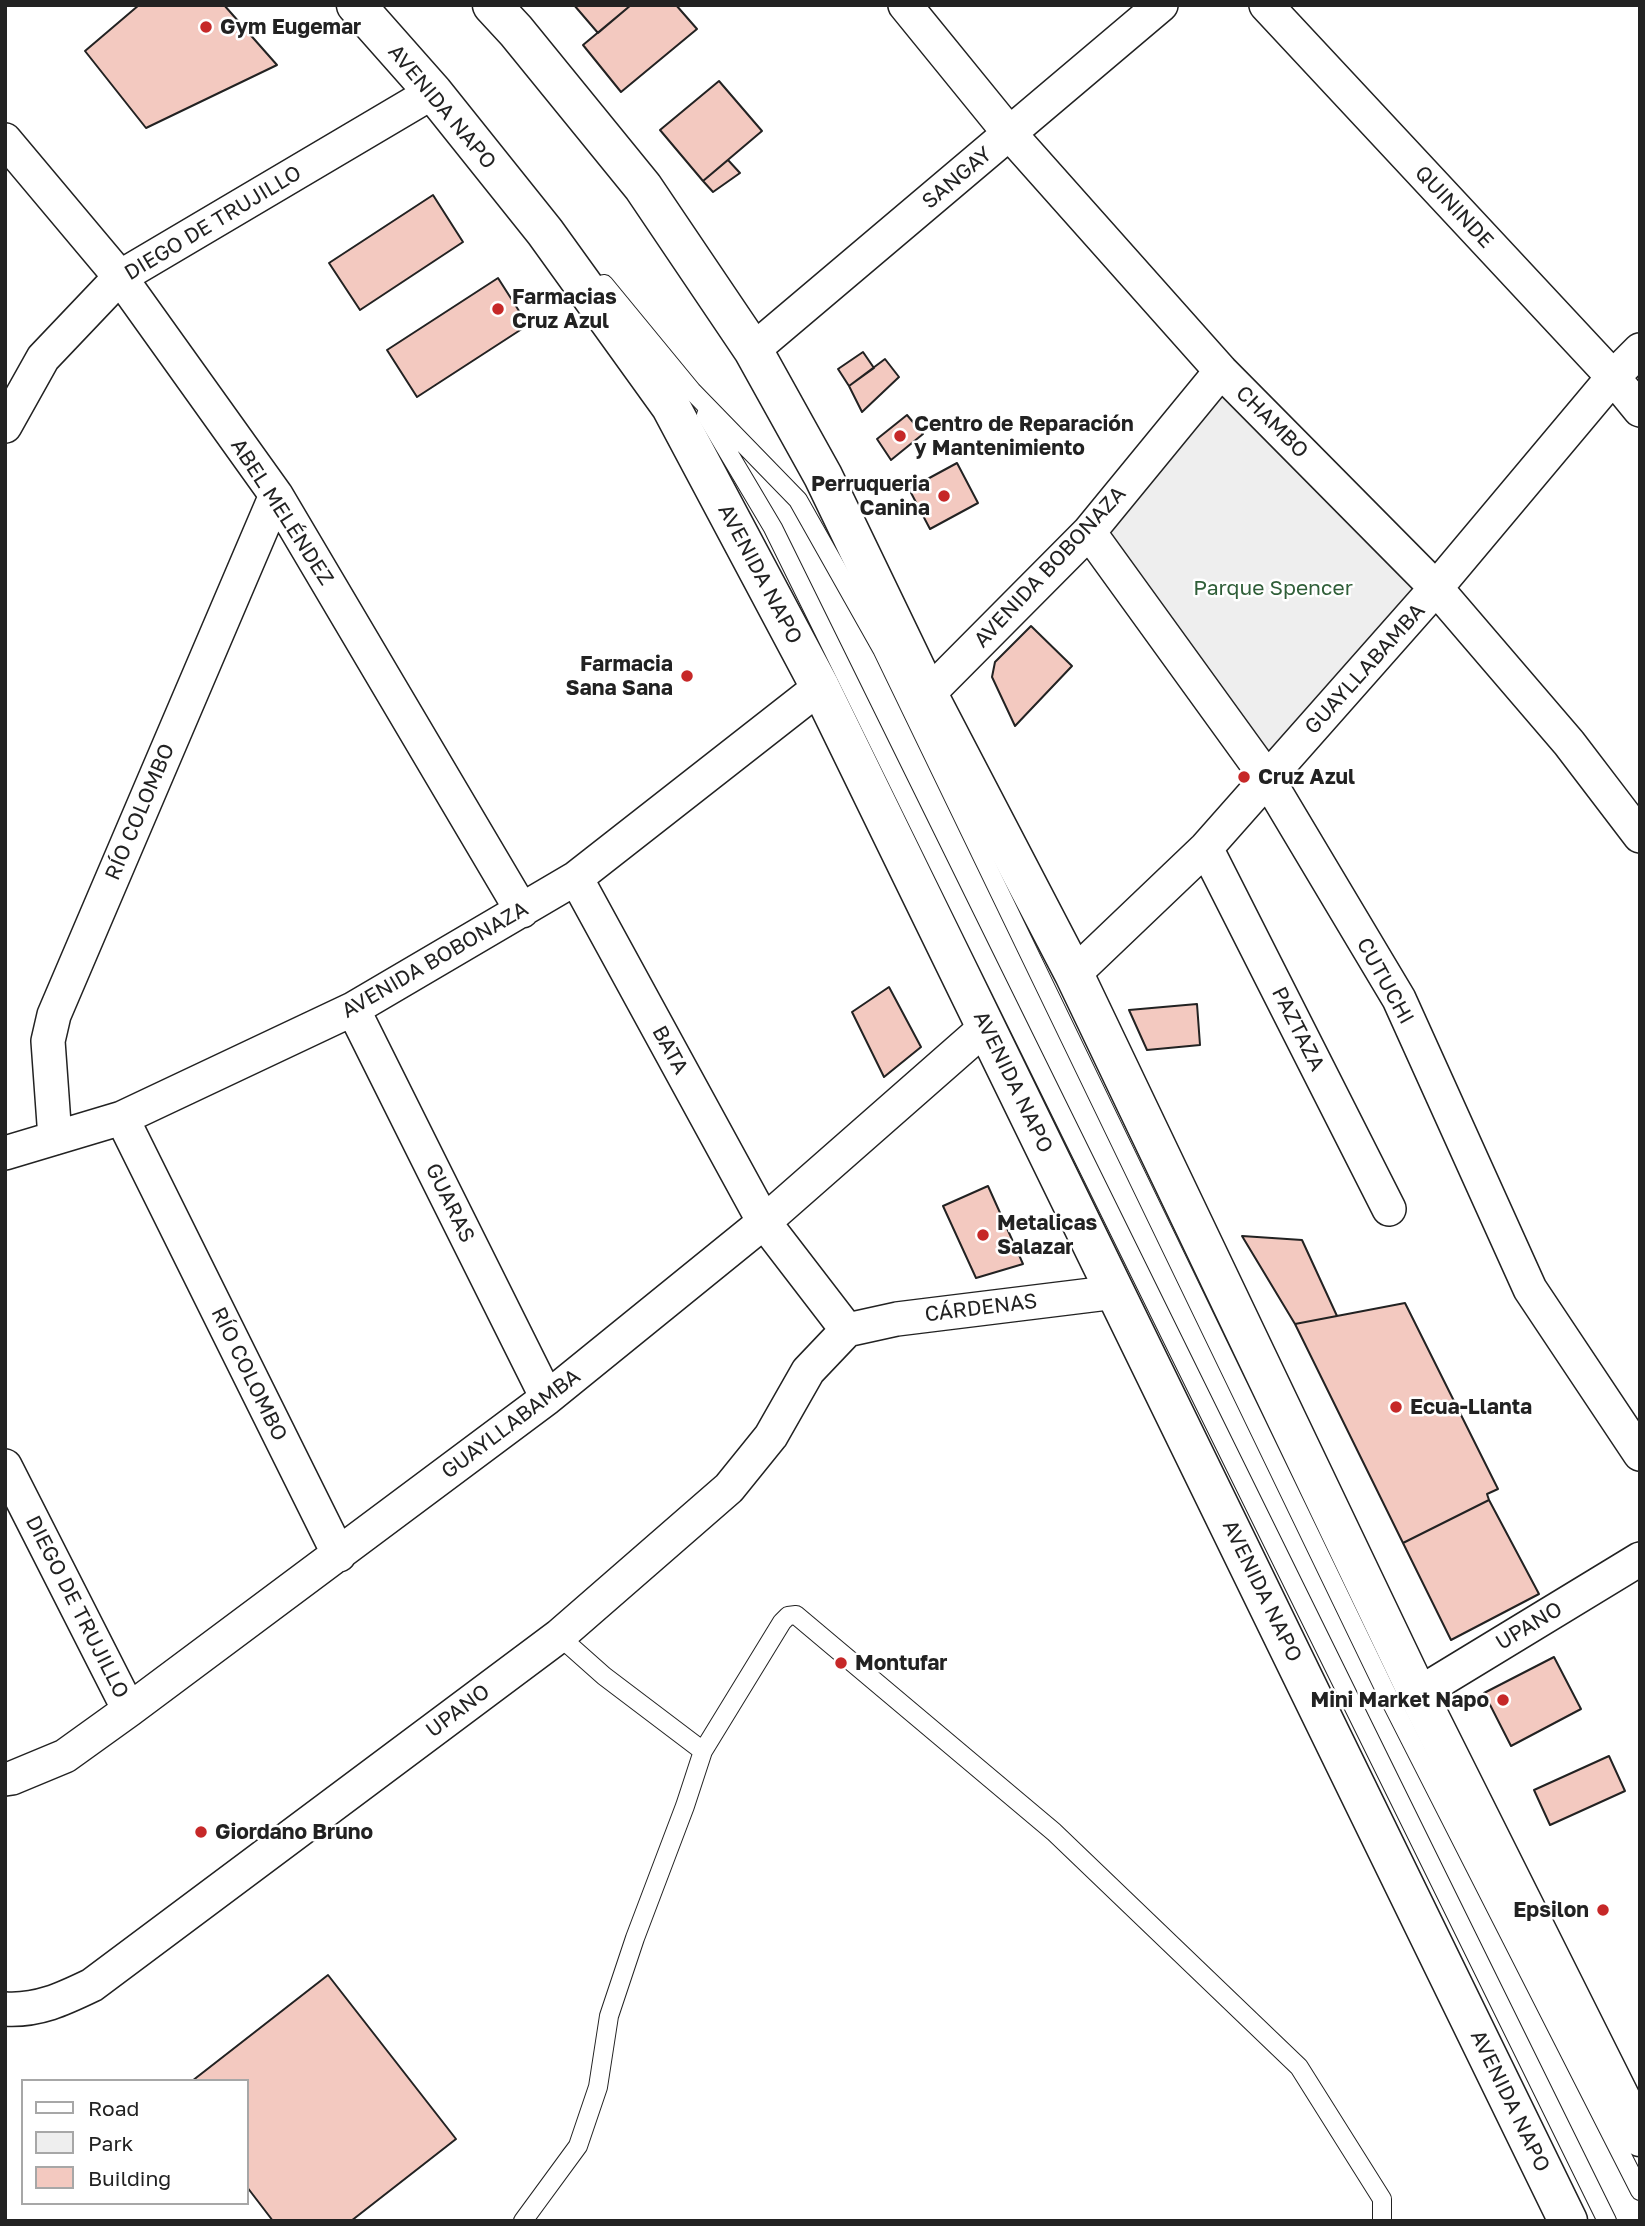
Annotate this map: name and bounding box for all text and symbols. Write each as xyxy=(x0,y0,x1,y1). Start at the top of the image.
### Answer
place label: Gym Eugemar xyxy=(220,14,361,40)
marker: Gym Eugemar xyxy=(198,19,214,35)
street label: AVENIDA NAPO xyxy=(383,40,501,174)
street label: SANGAY xyxy=(917,142,997,214)
street label: DIEGO DE TRUJILLO xyxy=(120,160,306,286)
street label: QUININDE xyxy=(1409,161,1499,253)
place label: Farmacias Cruz Azul xyxy=(512,284,617,334)
marker: Farmacias Cruz Azul xyxy=(490,301,506,317)
street label: CHAMBO xyxy=(1231,381,1313,463)
place label: Centro de Reparación y Mantenimiento xyxy=(914,411,1134,461)
marker: Centro de Reparación y Mantenimiento xyxy=(892,428,908,444)
street label: ABEL MELÉNDEZ xyxy=(225,434,339,590)
place label: Perruqueria Canina xyxy=(811,471,930,521)
street label: AVENIDA BOBONAZA xyxy=(969,481,1131,653)
marker: Perruqueria Canina xyxy=(936,488,952,504)
street label: AVENIDA NAPO xyxy=(713,500,807,648)
park label: Parque Spencer xyxy=(1193,575,1353,601)
street label: GUAYLLABAMBA xyxy=(1300,598,1430,740)
place label: Farmacia Sana Sana xyxy=(565,651,673,701)
marker: Farmacia Sana Sana xyxy=(679,668,695,684)
street label: RÍO COLOMBO xyxy=(100,740,180,884)
place label: Cruz Azul xyxy=(1258,764,1355,790)
marker: Cruz Azul xyxy=(1236,769,1252,785)
street label: AVENIDA BOBONAZA xyxy=(337,896,533,1024)
street label: CUTUCHI xyxy=(1351,933,1419,1029)
street label: PAZTAZA xyxy=(1266,983,1330,1075)
street label: AVENIDA NAPO xyxy=(968,1007,1058,1157)
street label: BATA xyxy=(647,1021,693,1079)
street label: GUARAS xyxy=(420,1159,480,1247)
place label: Metalicas Salazar xyxy=(997,1210,1097,1260)
marker: Metalicas Salazar xyxy=(975,1227,991,1243)
street label: CÁRDENAS xyxy=(923,1289,1039,1327)
street label: RÍO COLOMBO xyxy=(206,1303,292,1445)
street label: GUAYLLABAMBA xyxy=(437,1364,585,1484)
place label: Ecua-Llanta xyxy=(1410,1394,1532,1420)
marker: Ecua-Llanta xyxy=(1388,1399,1404,1415)
street label: DIEGO DE TRUJILLO xyxy=(20,1511,134,1703)
street label: AVENIDA NAPO xyxy=(1217,1516,1307,1666)
street label: UPANO xyxy=(1491,1596,1567,1656)
place label: Montufar xyxy=(855,1650,948,1676)
marker: Montufar xyxy=(833,1655,849,1671)
street label: UPANO xyxy=(421,1679,495,1743)
place label: Mini Market Napo xyxy=(1310,1687,1489,1713)
marker: Mini Market Napo xyxy=(1495,1692,1511,1708)
place label: Giordano Bruno xyxy=(215,1819,373,1845)
marker: Giordano Bruno xyxy=(193,1824,209,1840)
place label: Epsilon xyxy=(1513,1897,1589,1923)
marker: Epsilon xyxy=(1595,1902,1611,1918)
street label: AVENIDA NAPO xyxy=(1465,2026,1555,2176)
legend xyxy=(21,2079,248,2205)
text: Road xyxy=(88,2095,139,2121)
text: Park xyxy=(88,2130,133,2156)
text: Building xyxy=(88,2165,171,2191)

